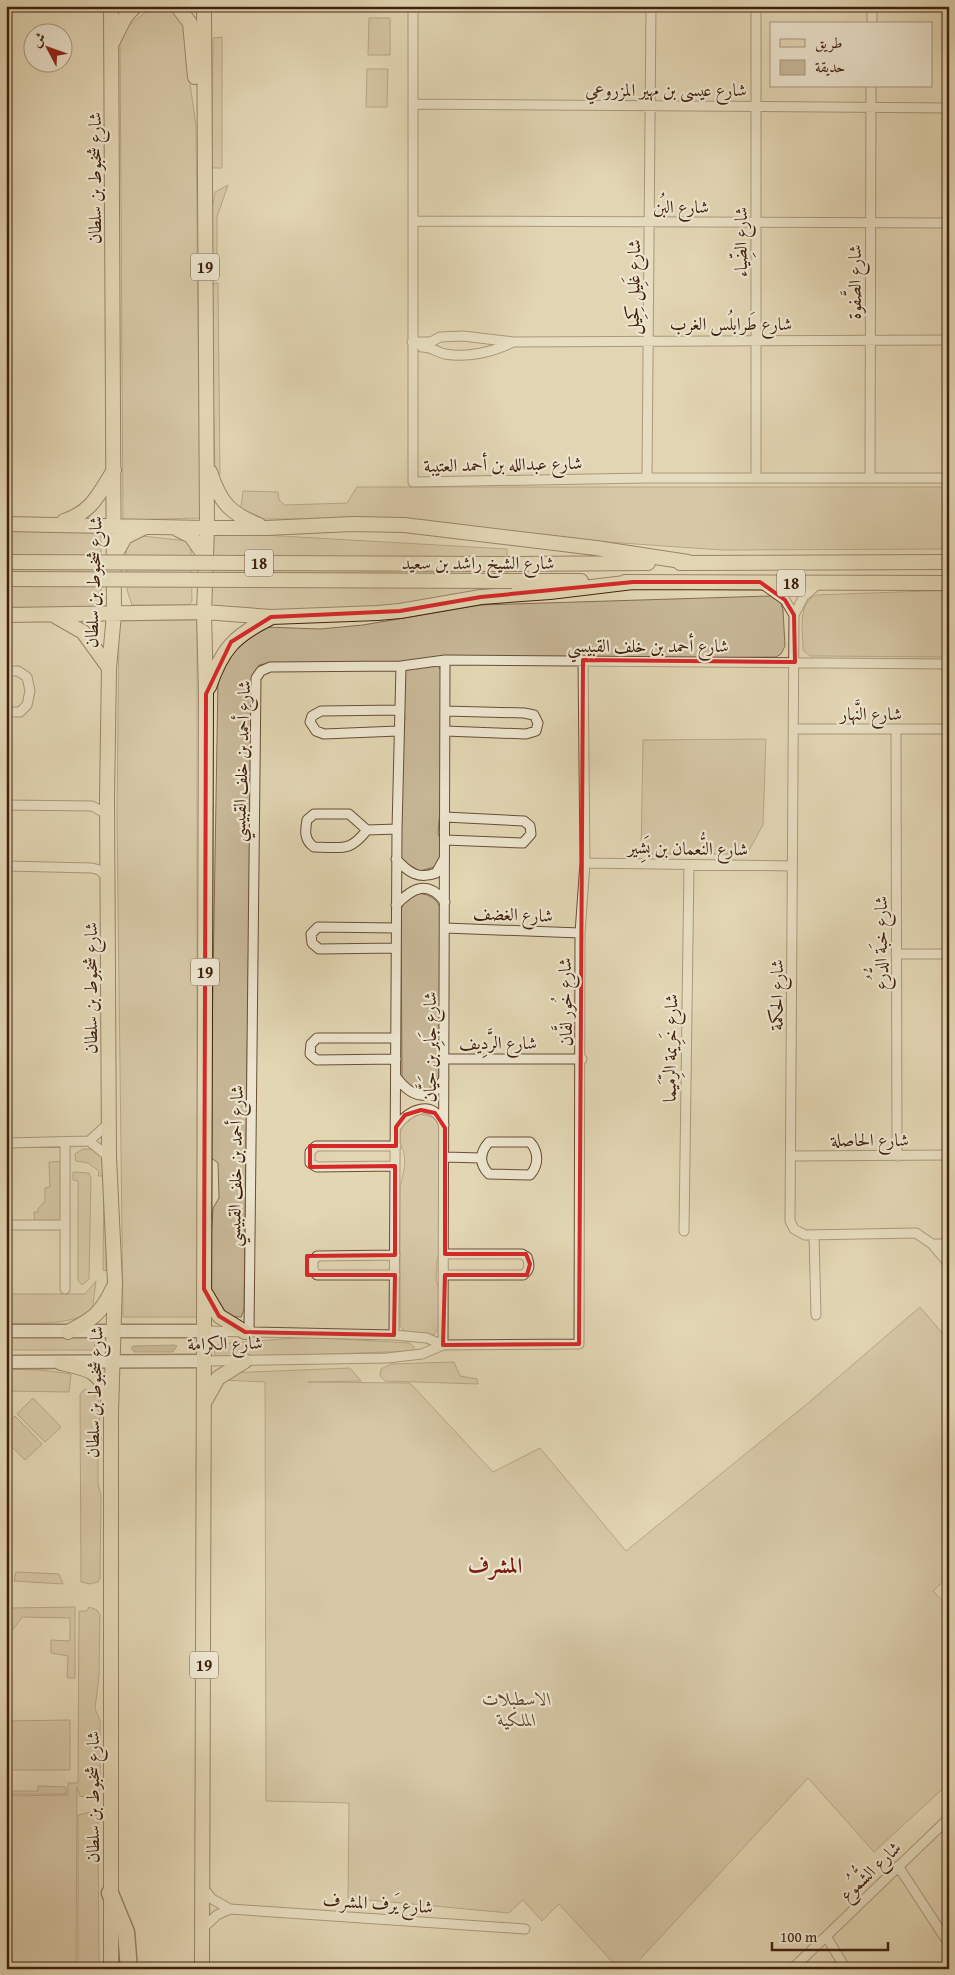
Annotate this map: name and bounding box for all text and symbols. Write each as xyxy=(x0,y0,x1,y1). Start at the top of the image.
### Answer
north arrow xyxy=(22,22,72,72)
legend xyxy=(770,22,932,88)
text: ش xyxy=(26,28,50,51)
text: طريق xyxy=(815,32,842,53)
text: حديقة xyxy=(815,56,845,77)
street label: شارع عيسى بن مهير المزروعي xyxy=(585,76,747,105)
street label: شارع شخبوط بن سلطان xyxy=(81,112,110,244)
street label: شارع البُن xyxy=(653,192,709,222)
street label: شارع الضِّياء xyxy=(727,207,756,277)
street label: شارع غَلِيل كِحِيل xyxy=(619,239,649,335)
street label: شارع الصَّفوة xyxy=(840,245,870,319)
road number: 19 xyxy=(191,253,219,280)
street label: شارع طَرابلُس الغرب xyxy=(670,309,792,339)
street label: شارع عبدالله بن أحمد العتيبة xyxy=(423,449,583,481)
street label: شارع شخبوط بن سلطان xyxy=(77,515,111,649)
street label: شارع الشيخ راشد بن سعيد xyxy=(401,549,555,579)
road number: 18 xyxy=(245,550,273,576)
road number: 18 xyxy=(777,570,805,596)
street label: شارع أحمد بن خلف القبيسي xyxy=(567,632,729,663)
street label: شارع أحمد بن خلف القبيسي xyxy=(225,680,261,842)
street label: شارع النَّهار xyxy=(838,699,902,729)
street label: شارع النُّعمان بن بَشِير xyxy=(626,830,748,865)
street label: شارع خبَة الدُّرُع xyxy=(863,896,896,990)
street label: شارع الغضف xyxy=(473,899,553,931)
street label: شارع شخبوط بن سلطان xyxy=(77,922,106,1054)
street label: شارع خُور لفَّان xyxy=(550,957,581,1047)
road number: 19 xyxy=(191,959,219,986)
street label: شارع الحكمة xyxy=(763,959,792,1031)
street label: شارع جَابِر بن حَيَّان xyxy=(415,992,445,1102)
street label: شارع خَرِيمة الرِّمَيما xyxy=(656,994,686,1102)
street label: شارع الرَّدِيف xyxy=(459,1028,537,1058)
street label: شارع أحمد بن خلف القبيسي xyxy=(220,1085,254,1247)
street label: شارع الحاصلة xyxy=(830,1126,909,1155)
street label: شارع شخبوط بن سلطان xyxy=(78,1325,112,1459)
street label: شارع الكرامة xyxy=(187,1329,263,1359)
district label: المشرف xyxy=(468,1549,522,1581)
road number: 19 xyxy=(190,1652,218,1678)
park label: الاسطبلات الملكية xyxy=(482,1685,552,1733)
street label: شارع شخبوط بن سلطان xyxy=(79,1731,108,1863)
street label: شارع الشُّمُوع xyxy=(830,1832,908,1909)
street label: شارع يَرف المشرف xyxy=(322,1886,434,1922)
scale bar xyxy=(772,1920,889,1952)
text: 100 m xyxy=(780,1926,818,1947)

